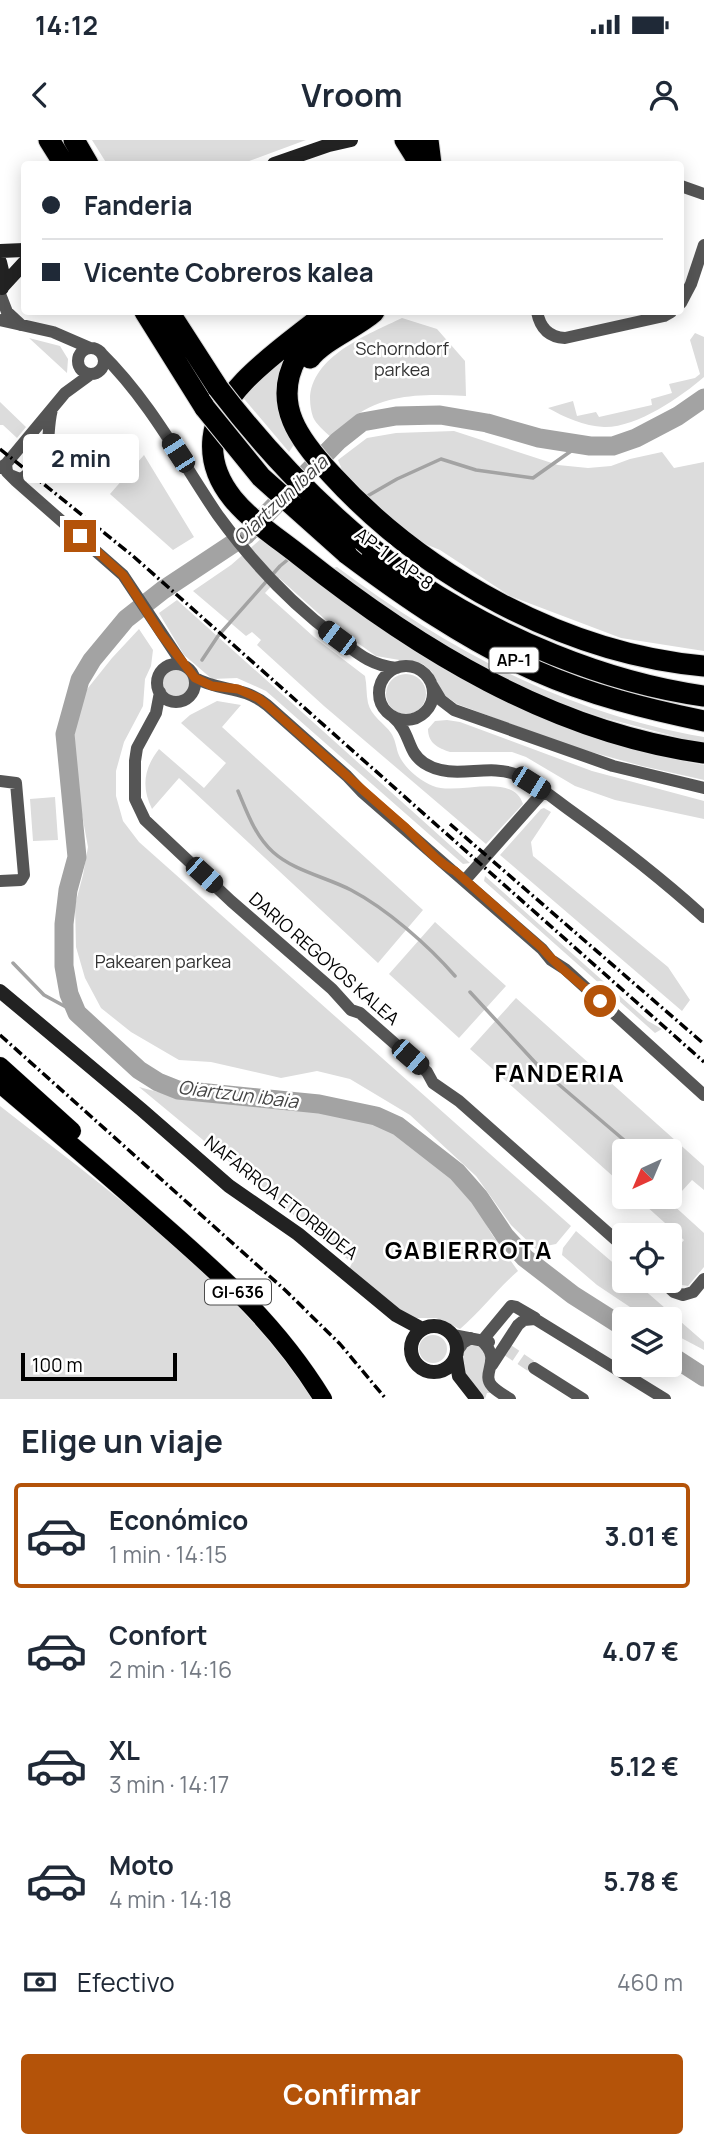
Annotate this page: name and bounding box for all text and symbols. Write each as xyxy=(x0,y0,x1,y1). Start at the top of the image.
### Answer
text: 14:12 xyxy=(35,7,98,43)
text: Vroom xyxy=(301,73,403,117)
icon: back xyxy=(21,76,59,114)
icon: person xyxy=(645,76,683,114)
text: Fanderia xyxy=(84,187,192,223)
text: Vicente Cobreros kalea xyxy=(84,254,374,290)
park label: Schorndorf parkea xyxy=(355,336,449,381)
car xyxy=(158,430,199,476)
callout: 2 min xyxy=(22,434,138,484)
text: 2 min xyxy=(51,442,111,474)
water label: Oiartzun ibaia xyxy=(227,448,334,551)
route end xyxy=(64,520,96,552)
street label: AP-1 / AP-8 xyxy=(351,522,439,595)
car xyxy=(314,617,361,659)
road number: AP-1 xyxy=(490,648,538,673)
car xyxy=(508,763,555,803)
car xyxy=(182,853,227,897)
street label: DARIO REGOYOS KALEA xyxy=(245,886,405,1031)
park label: Pakearen parkea xyxy=(95,949,231,973)
route start xyxy=(584,985,616,1017)
car xyxy=(388,1035,433,1079)
district label: FANDERIA xyxy=(494,1056,626,1089)
water label: Oiartzun ibaia xyxy=(176,1074,301,1114)
street label: NAFARROA ETORBIDEA xyxy=(200,1130,364,1265)
north arrow xyxy=(612,1139,682,1209)
map controls xyxy=(612,1139,682,1377)
button: locate xyxy=(612,1223,682,1293)
district label: GABIERROTA xyxy=(385,1233,553,1266)
road number: GI-636 xyxy=(205,1280,271,1304)
button: layers xyxy=(612,1307,682,1377)
scale bar xyxy=(21,1350,177,1382)
text: 100 m xyxy=(32,1352,83,1378)
text: Elige un viaje xyxy=(21,1419,223,1463)
text: Económico xyxy=(109,1502,248,1538)
icon: car xyxy=(25,1504,88,1567)
text: 3.01 € xyxy=(605,1518,679,1554)
text: 1 min · 14:15 xyxy=(109,1538,227,1570)
text: Confort xyxy=(109,1617,208,1653)
icon: car xyxy=(25,1619,88,1682)
text: 4.07 € xyxy=(602,1633,679,1669)
text: 2 min · 14:16 xyxy=(109,1653,232,1685)
text: XL xyxy=(109,1732,140,1768)
icon: car xyxy=(25,1734,88,1797)
text: 5.12 € xyxy=(609,1748,679,1784)
text: 3 min · 14:17 xyxy=(109,1768,229,1800)
text: Moto xyxy=(109,1847,174,1883)
icon: car xyxy=(25,1849,88,1912)
text: 5.78 € xyxy=(603,1863,679,1899)
text: 4 min · 14:18 xyxy=(109,1883,232,1915)
icon: cash xyxy=(21,1963,59,2001)
text: Efectivo xyxy=(77,1964,175,2000)
text: 460 m xyxy=(617,1966,683,1998)
button: Confirmar xyxy=(21,2054,683,2134)

